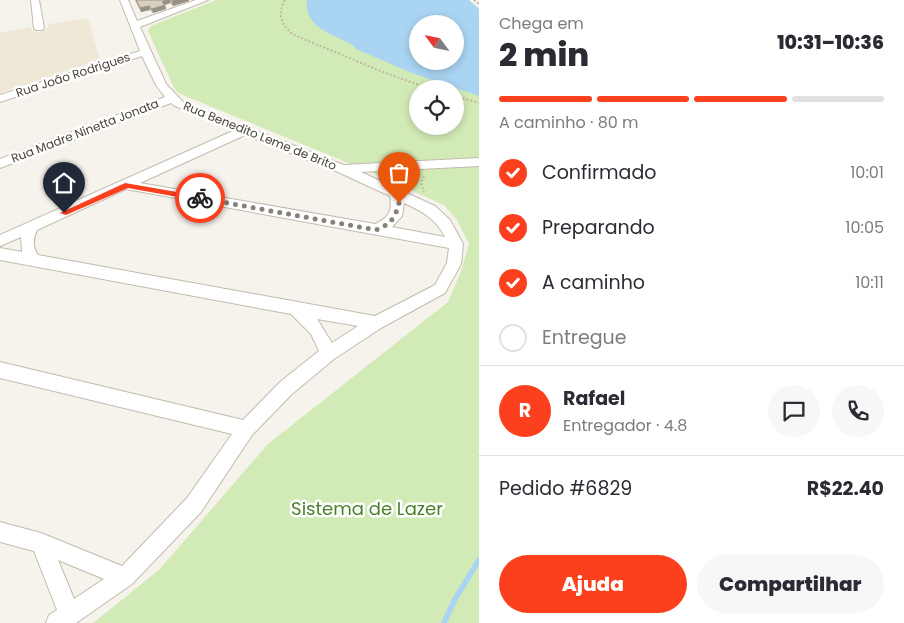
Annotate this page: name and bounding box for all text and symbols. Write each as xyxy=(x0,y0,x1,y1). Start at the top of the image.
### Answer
text: Chega em xyxy=(499,12,584,35)
north arrow xyxy=(409,15,464,70)
map controls xyxy=(409,15,464,135)
text: 10:31–10:36 xyxy=(777,29,884,56)
text: 2 min xyxy=(499,32,589,77)
street label: Rua João Rodrigues xyxy=(13,48,132,101)
button: locate xyxy=(409,80,464,135)
street label: Rua Madre Ninetta Jonata xyxy=(9,94,161,167)
street label: Rua Benedito Leme de Brito xyxy=(181,97,340,174)
text: A caminho · 80 m xyxy=(499,111,639,134)
pin xyxy=(378,152,420,203)
icon: bag xyxy=(385,159,413,187)
icon: check xyxy=(499,159,527,187)
text: Confirmado xyxy=(542,159,656,186)
text: 10:01 xyxy=(850,161,884,184)
pin xyxy=(43,162,85,213)
icon: home xyxy=(50,169,78,197)
courier xyxy=(175,173,225,223)
icon: bike xyxy=(186,184,214,212)
icon: check xyxy=(499,214,527,242)
text: Preparando xyxy=(542,214,655,241)
text: 10:05 xyxy=(845,216,884,239)
icon: check xyxy=(499,269,527,297)
text: A caminho xyxy=(542,269,645,296)
text: 10:11 xyxy=(855,271,884,294)
text: Entregue xyxy=(542,324,626,351)
text: Rafael xyxy=(563,385,625,412)
button: chat xyxy=(768,385,820,437)
button: phone xyxy=(832,385,884,437)
text: R xyxy=(519,397,531,424)
text: Entregador · 4.8 xyxy=(563,414,687,437)
text: Pedido #6829 xyxy=(499,475,632,502)
text: R$22.40 xyxy=(807,475,884,502)
park label: Sistema de Lazer xyxy=(291,496,443,521)
button: Ajuda xyxy=(499,555,687,613)
button: Compartilhar xyxy=(697,555,884,613)

